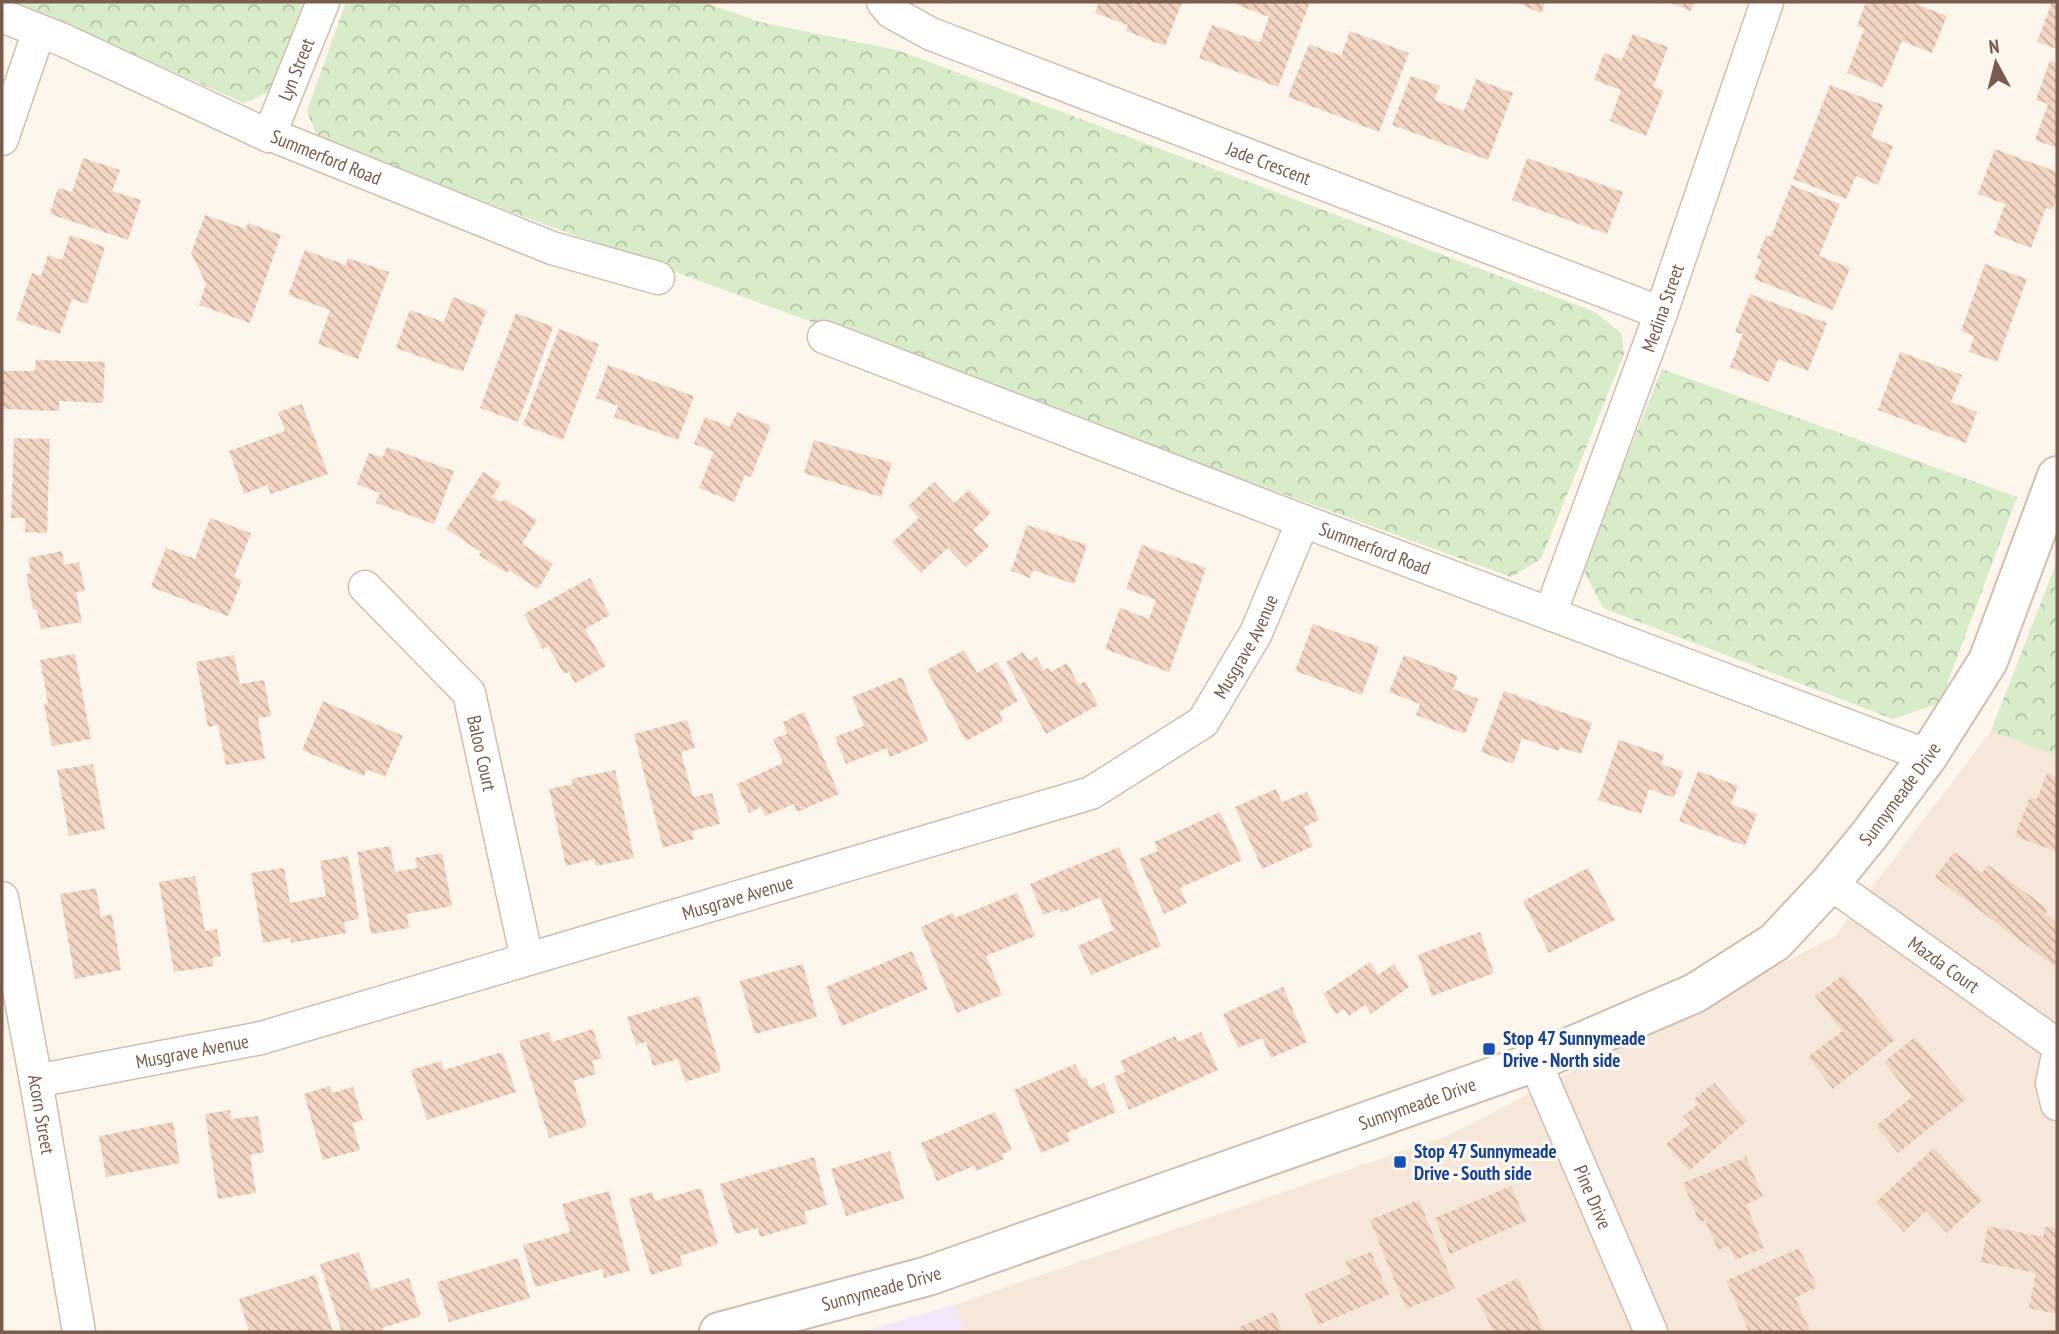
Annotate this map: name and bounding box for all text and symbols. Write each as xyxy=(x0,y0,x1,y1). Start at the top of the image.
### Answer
north arrow xyxy=(1961,28,2031,98)
street label: Lyn Street xyxy=(273,34,320,104)
text: N xyxy=(1987,34,2000,59)
street label: Summerford Road xyxy=(267,124,385,190)
street label: Jade Crescent xyxy=(1222,136,1315,190)
street label: Medina Street xyxy=(1636,260,1689,355)
street label: Summerford Road xyxy=(1316,516,1434,580)
street label: Musgrave Avenue xyxy=(1208,591,1283,703)
street label: Baloo Court xyxy=(462,713,502,794)
street label: Sunnymeade Drive xyxy=(1853,738,1946,850)
street label: Musgrave Avenue xyxy=(679,870,796,925)
street label: Mazda Court xyxy=(1904,931,1985,998)
place label: Stop 47 Sunnymeade Drive - North side xyxy=(1503,1026,1646,1072)
street label: Musgrave Avenue xyxy=(134,1029,251,1074)
marker: Stop 47 Sunnymeade Drive - North side xyxy=(1481,1041,1497,1057)
street label: Sunnymeade Drive xyxy=(1355,1072,1479,1135)
street label: Acorn Street xyxy=(23,1073,60,1157)
place label: Stop 47 Sunnymeade Drive - South side xyxy=(1414,1139,1557,1185)
marker: Stop 47 Sunnymeade Drive - South side xyxy=(1392,1154,1408,1170)
street label: Pine Drive xyxy=(1569,1161,1617,1233)
street label: Sunnymeade Drive xyxy=(819,1260,944,1316)

